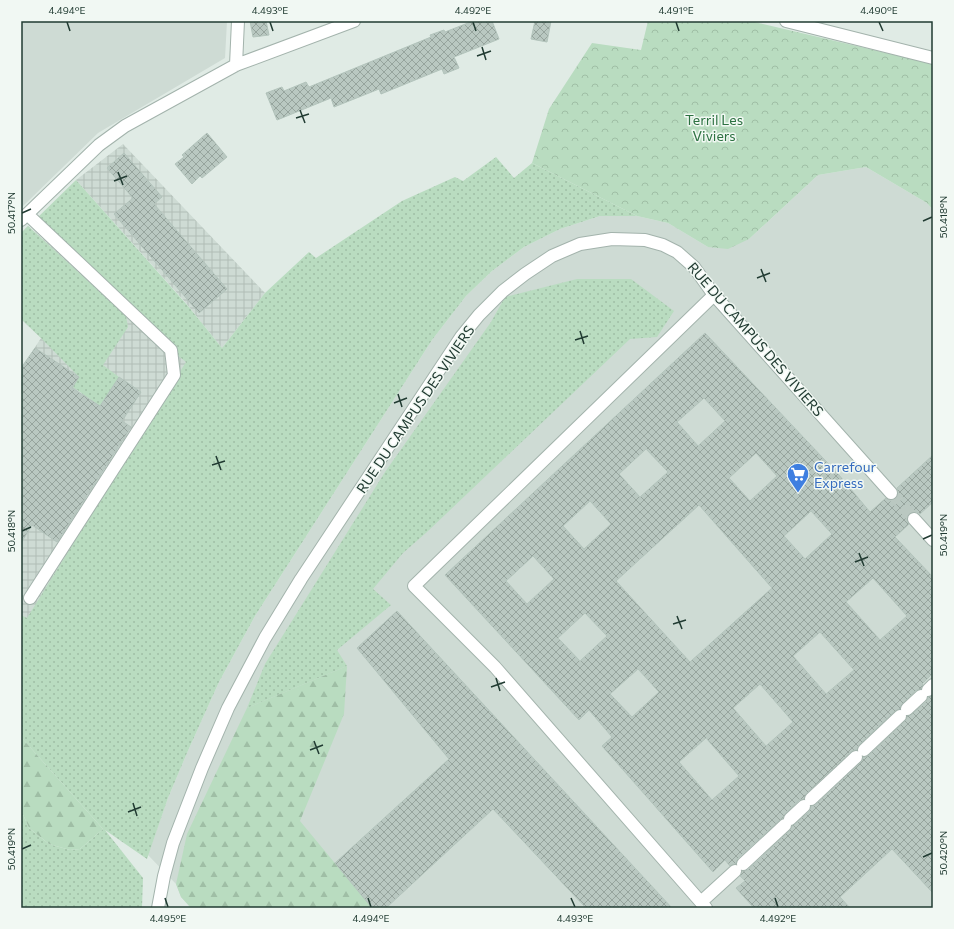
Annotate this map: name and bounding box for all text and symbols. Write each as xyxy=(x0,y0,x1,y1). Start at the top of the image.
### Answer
text: 4.494°E xyxy=(49,4,85,16)
text: 4.493°E xyxy=(252,4,288,16)
text: 4.492°E xyxy=(455,4,491,16)
text: 4.491°E xyxy=(658,4,694,16)
text: 4.490°E xyxy=(860,4,898,16)
park label: Terril Les Viviers xyxy=(685,111,743,144)
text: 50.417°N xyxy=(5,192,17,234)
text: 50.418°N xyxy=(937,196,949,238)
street label: RUE DU CAMPUS DES VIVIERS xyxy=(684,258,828,420)
street label: RUE DU CAMPUS DES VIVIERS xyxy=(352,322,478,496)
place label: Carrefour Express xyxy=(814,458,877,491)
supermarket icon: Carrefour Express xyxy=(785,461,811,494)
text: 50.418°N xyxy=(5,510,17,552)
text: 50.419°N xyxy=(937,514,949,556)
text: 50.419°N xyxy=(5,828,17,870)
text: 50.420°N xyxy=(937,831,949,875)
text: 4.495°E xyxy=(150,912,186,924)
text: 4.494°E xyxy=(353,912,389,924)
text: 4.493°E xyxy=(557,912,593,924)
text: 4.492°E xyxy=(760,912,796,924)

